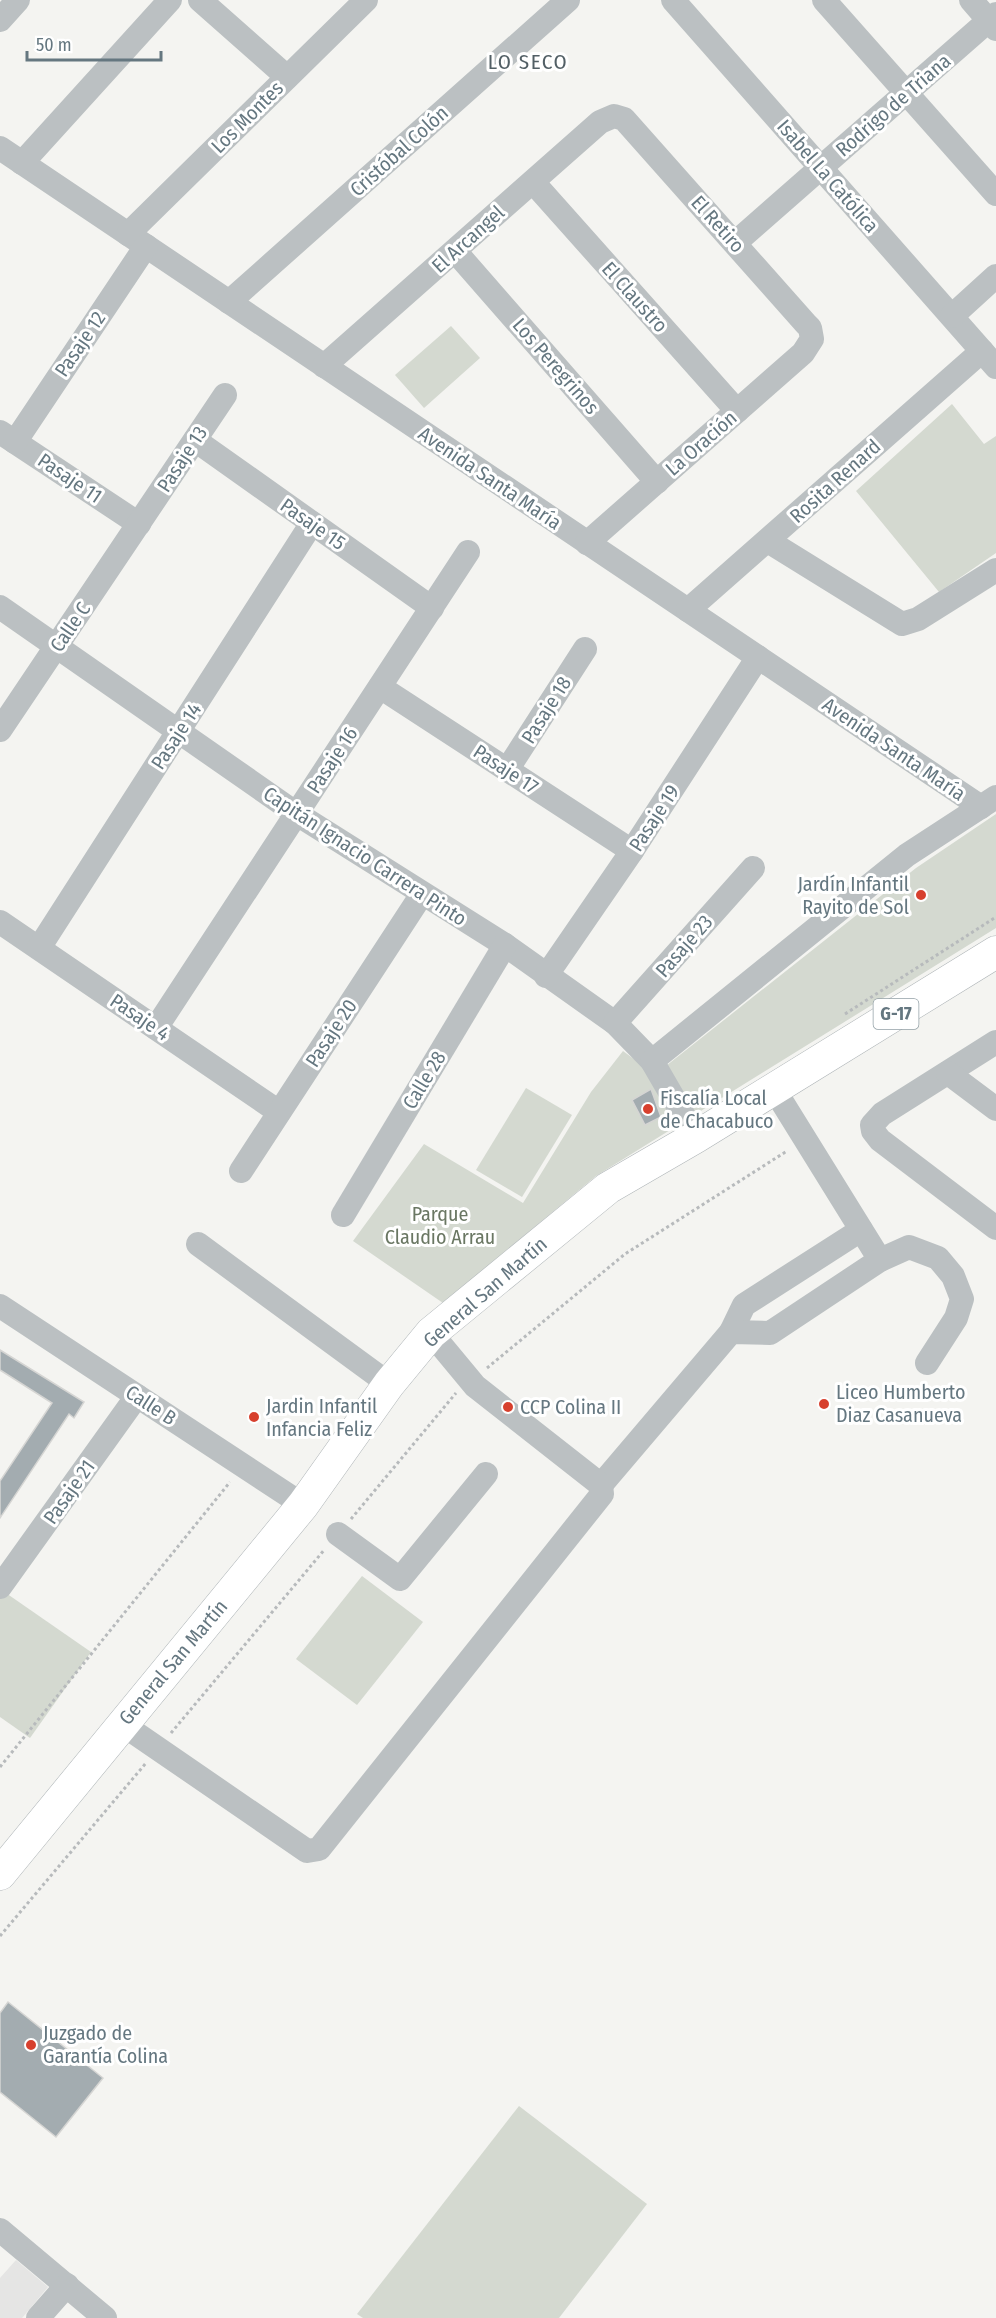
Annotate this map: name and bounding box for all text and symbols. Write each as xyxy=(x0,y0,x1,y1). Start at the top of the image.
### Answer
scale bar xyxy=(27,24,160,62)
text: 50 m xyxy=(36,34,72,56)
district label: LO SECO xyxy=(488,49,568,75)
street label: Rodrigo de Triana xyxy=(831,49,955,161)
street label: Los Montes xyxy=(206,76,288,158)
street label: Cristóbal Colón xyxy=(345,101,453,201)
street label: Isabel La Católica xyxy=(772,114,884,238)
street label: El Retiro xyxy=(686,191,750,257)
street label: El Arcangel xyxy=(427,200,509,278)
street label: El Claustro xyxy=(597,257,673,337)
street label: Pasaje 12 xyxy=(50,307,111,381)
street label: Los Peregrinos xyxy=(508,313,604,419)
street label: La Oración xyxy=(660,406,742,480)
street label: Avenida Santa María xyxy=(414,421,566,535)
street label: Pasaje 13 xyxy=(152,422,212,496)
street label: Rosita Renard xyxy=(785,434,885,528)
street label: Pasaje 11 xyxy=(33,448,107,508)
street label: Pasaje 15 xyxy=(276,493,350,555)
street label: Calle C xyxy=(45,598,95,656)
street label: Pasaje 18 xyxy=(516,672,576,748)
street label: Avenida Santa María xyxy=(818,692,970,806)
street label: Pasaje 14 xyxy=(146,698,206,774)
street label: Pasaje 16 xyxy=(302,722,362,798)
street label: Pasaje 17 xyxy=(469,739,543,799)
street label: Pasaje 19 xyxy=(624,780,684,856)
street label: Capitán Ignacio Carrera Pinto xyxy=(259,781,471,931)
place label: Jardín Infantil Rayito de Sol xyxy=(797,872,909,919)
marker: Jardín Infantil Rayito de Sol xyxy=(914,888,928,902)
street label: Pasaje 23 xyxy=(651,910,717,982)
street label: Pasaje 4 xyxy=(106,988,174,1046)
street label: Pasaje 20 xyxy=(300,995,362,1071)
road number: G-17 xyxy=(874,999,918,1029)
street label: Calle 28 xyxy=(397,1047,451,1113)
place label: Fiscalía Local de Chacabuco xyxy=(660,1086,774,1133)
marker: Fiscalía Local de Chacabuco xyxy=(641,1102,655,1116)
park label: Parque Claudio Arrau xyxy=(385,1202,495,1249)
street label: General San Martín xyxy=(418,1232,552,1352)
street label: Calle B xyxy=(121,1380,181,1430)
place label: Liceo Humberto Diaz Casanueva xyxy=(836,1380,965,1427)
place label: Jardin Infantil Infancia Feliz xyxy=(266,1394,377,1441)
place label: CCP Colina II xyxy=(520,1395,621,1419)
marker: Liceo Humberto Diaz Casanueva xyxy=(817,1397,831,1411)
marker: CCP Colina II xyxy=(501,1400,515,1414)
marker: Jardin Infantil Infancia Feliz xyxy=(247,1410,261,1424)
street label: Pasaje 21 xyxy=(38,1455,100,1529)
street label: General San Martín xyxy=(114,1595,232,1729)
place label: Juzgado de Garantía Colina xyxy=(43,2021,168,2068)
marker: Juzgado de Garantía Colina xyxy=(24,2038,38,2052)

